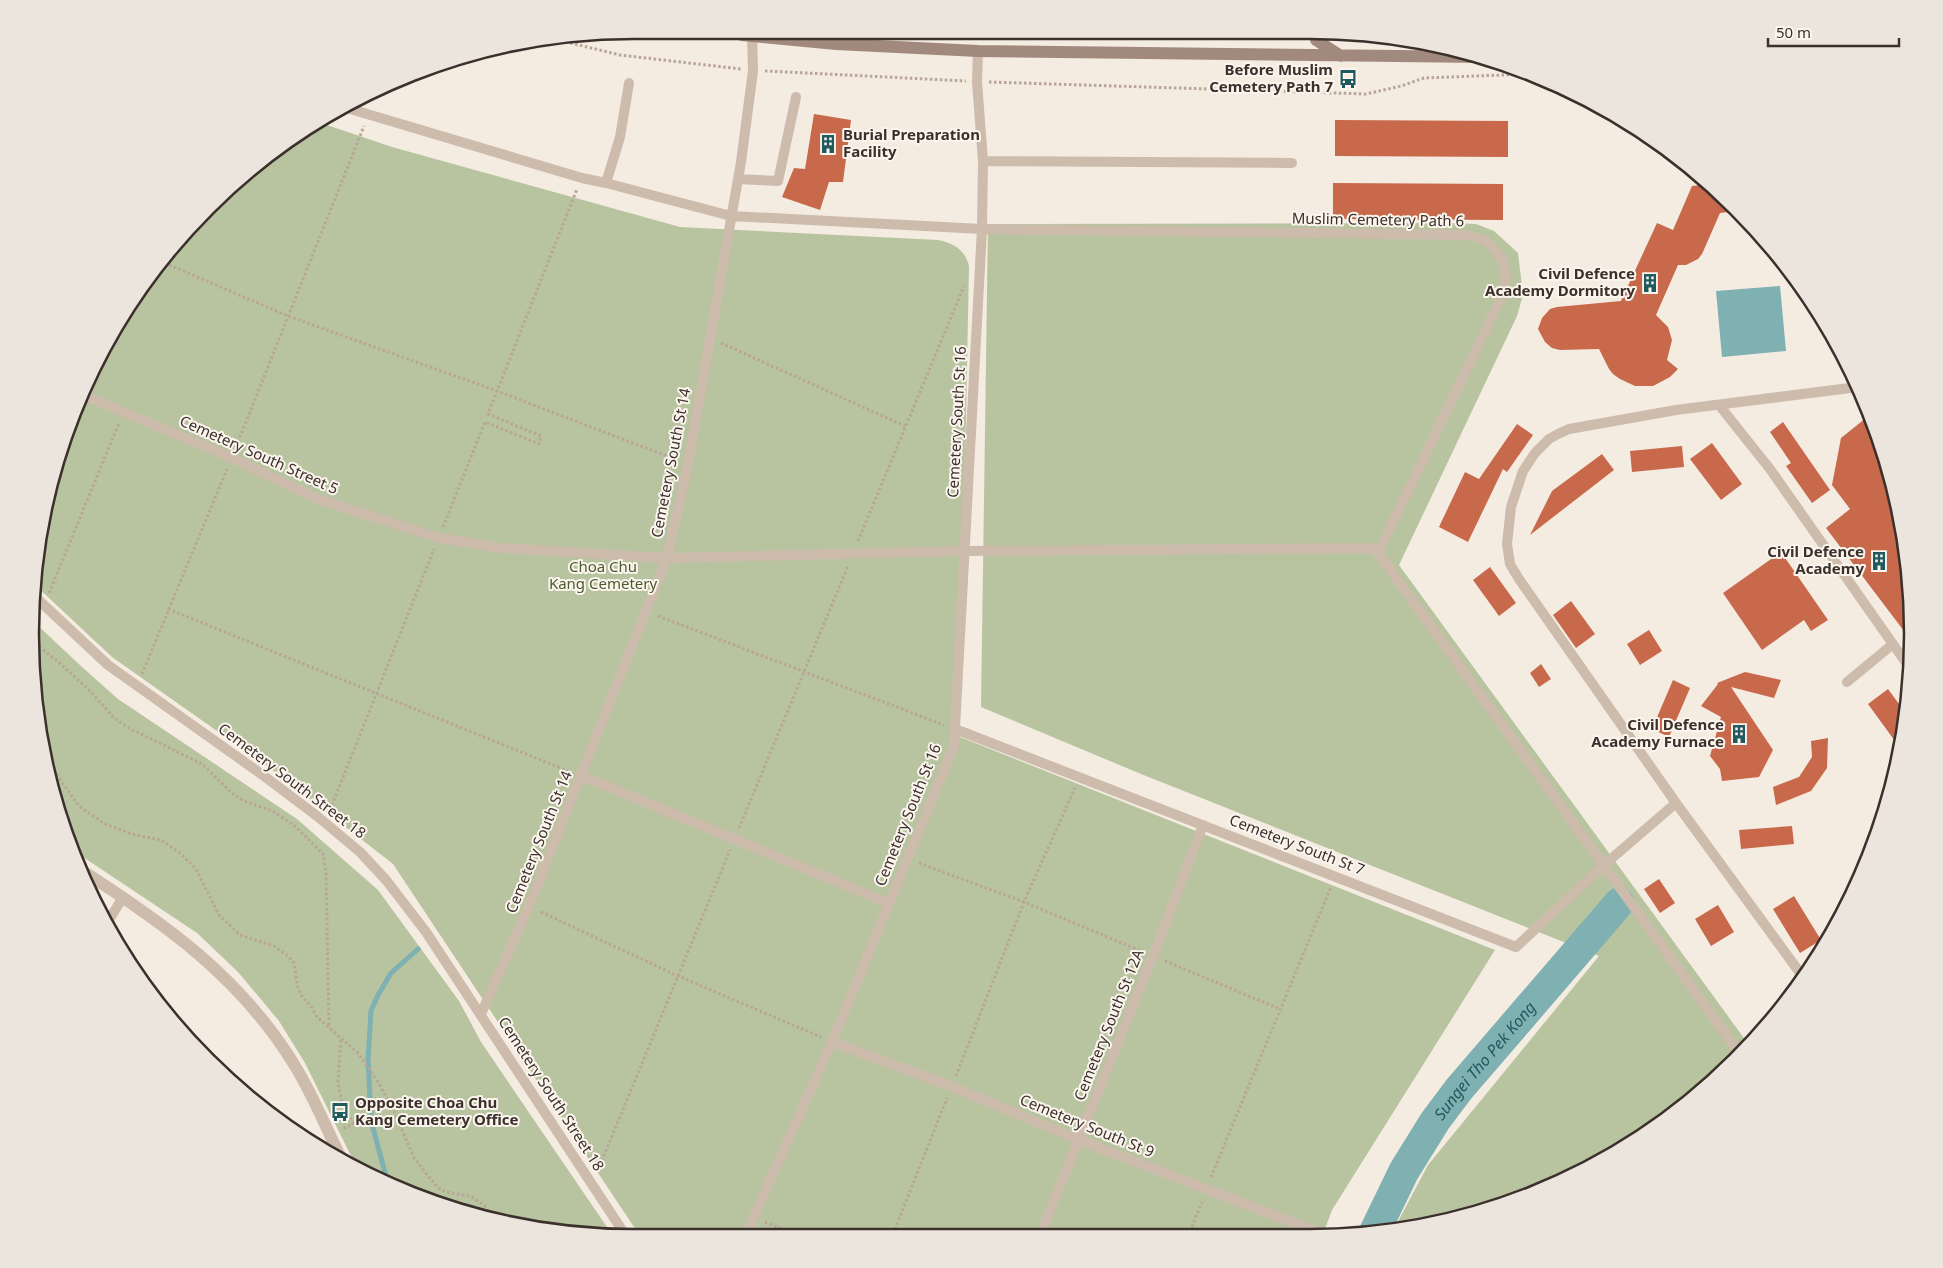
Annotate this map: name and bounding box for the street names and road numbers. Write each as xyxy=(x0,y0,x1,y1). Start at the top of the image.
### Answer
street label: Muslim Cemetery Path 6 xyxy=(1292,207,1464,231)
street label: Cemetery South St 16 xyxy=(942,346,970,498)
street label: Cemetery South St 14 xyxy=(646,386,694,539)
street label: Cemetery South Street 5 xyxy=(177,410,342,498)
street label: Cemetery South Street 18 xyxy=(215,718,371,842)
street label: Cemetery South St 16 xyxy=(869,740,945,889)
street label: Cemetery South St 14 xyxy=(500,767,576,916)
street label: Cemetery South St 7 xyxy=(1227,809,1368,879)
street label: Cemetery South St 12A xyxy=(1069,946,1148,1103)
street label: Cemetery South Street 18 xyxy=(494,1012,609,1174)
street label: Cemetery South St 9 xyxy=(1017,1089,1158,1161)

